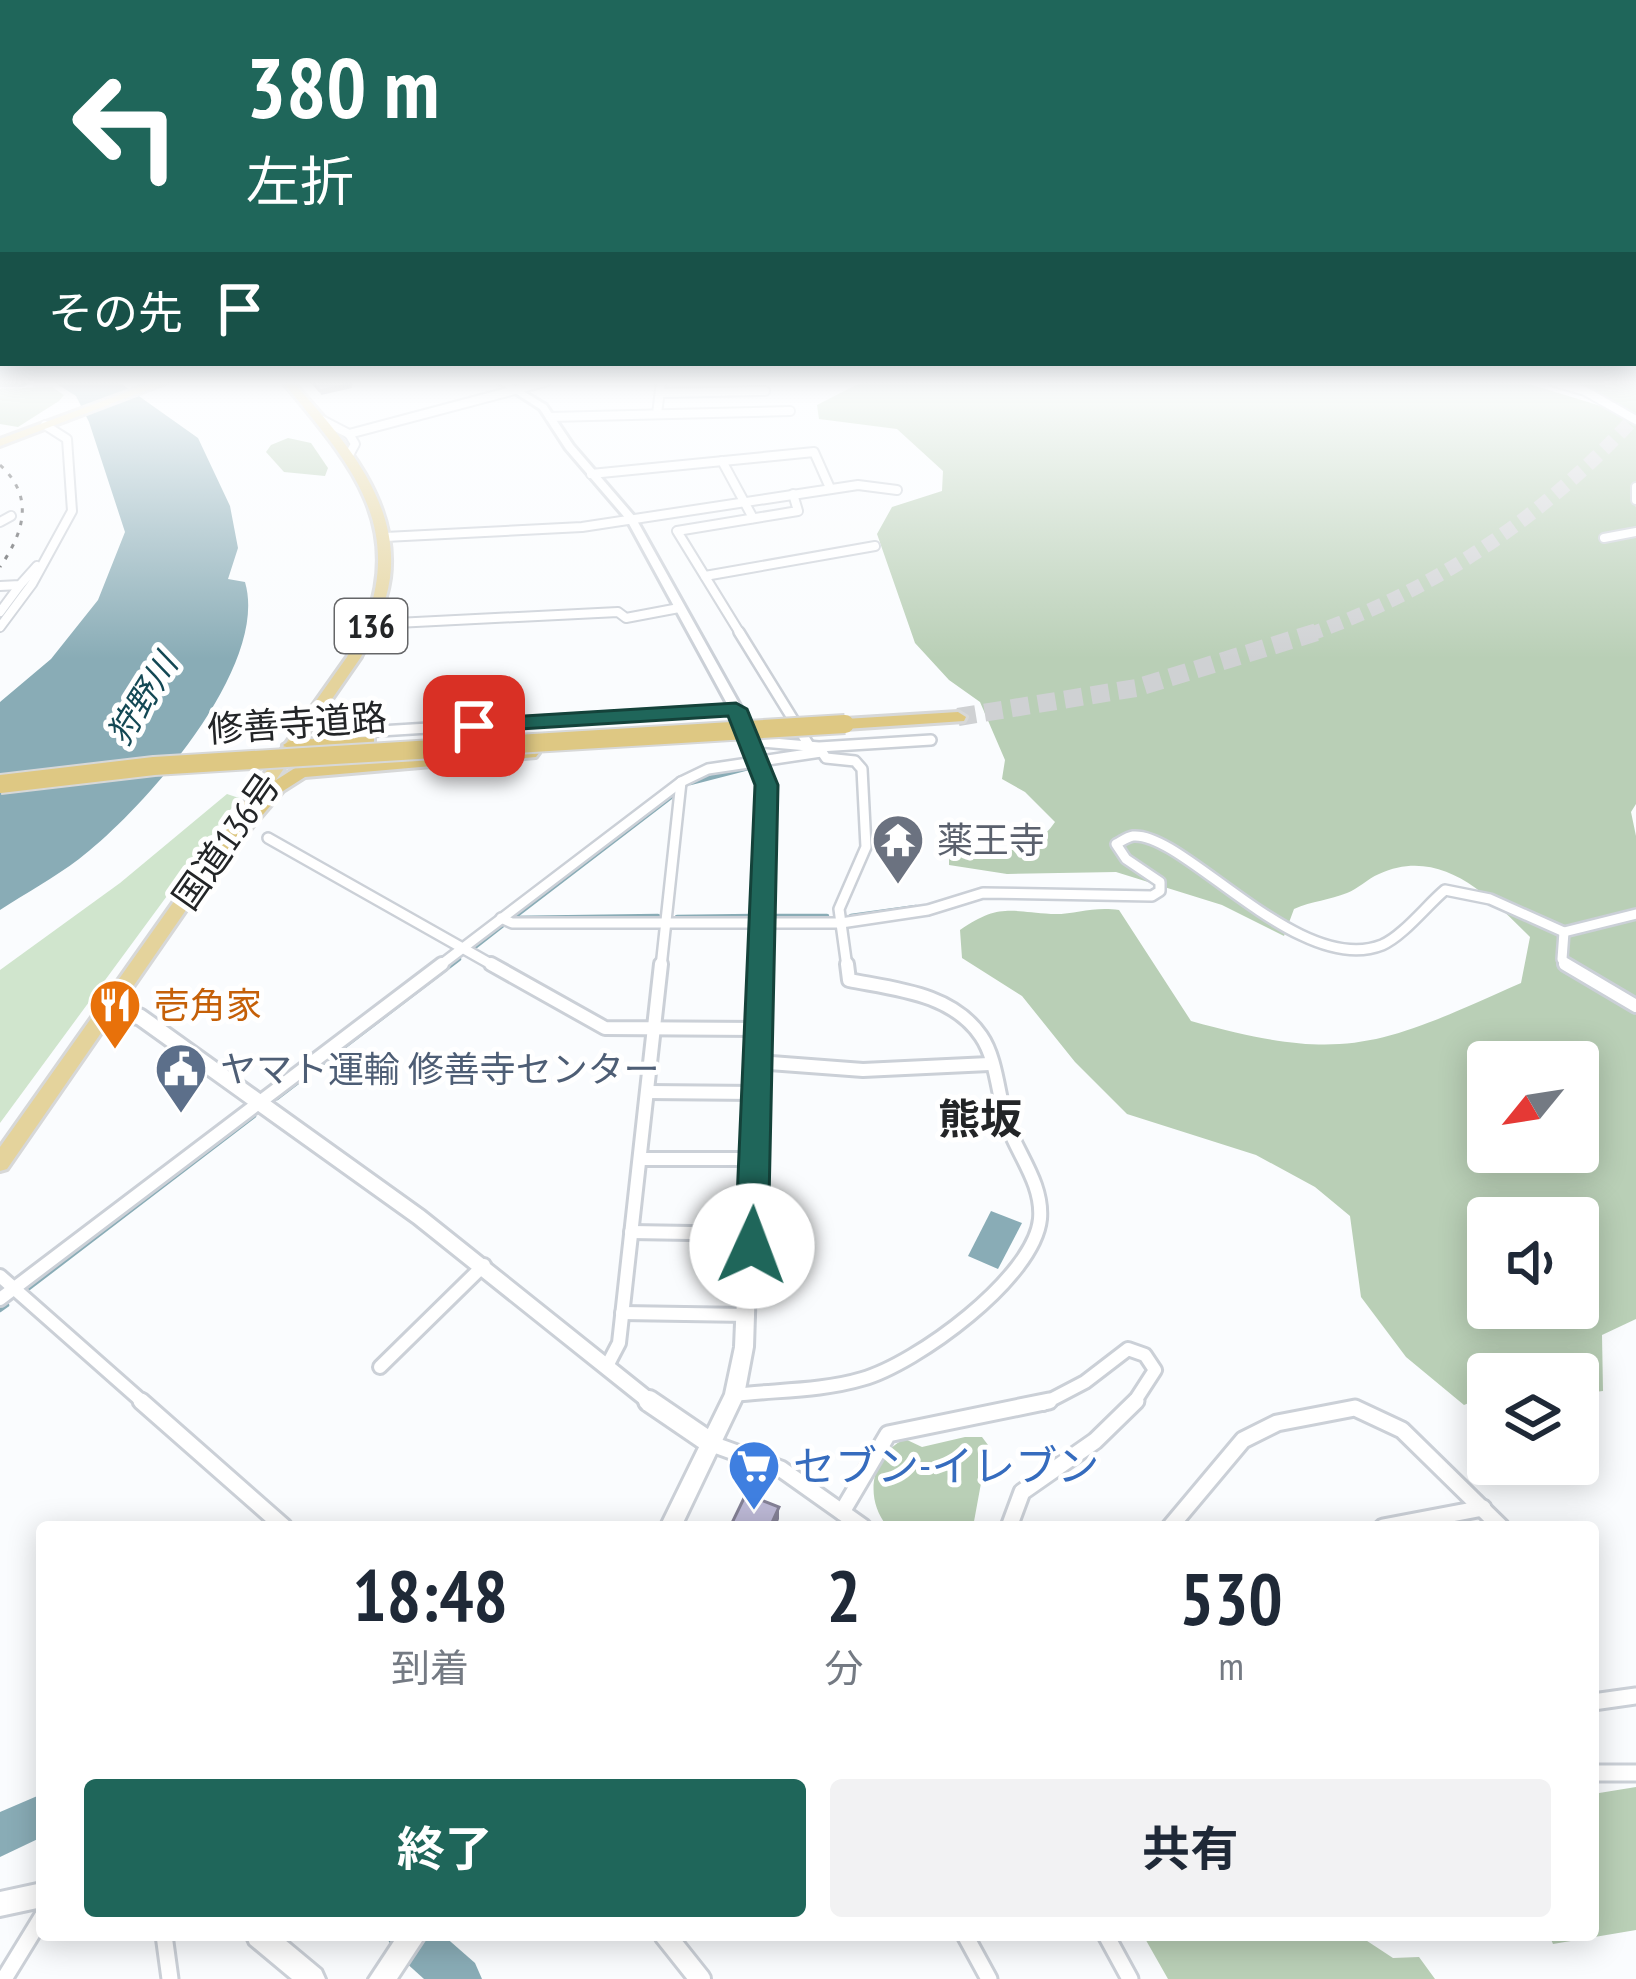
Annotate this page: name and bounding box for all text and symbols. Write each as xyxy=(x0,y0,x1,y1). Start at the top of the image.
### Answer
text: 380 m xyxy=(246,32,439,141)
icon: left xyxy=(48,48,204,204)
text: 左折 xyxy=(246,146,354,216)
icon: arrive xyxy=(207,276,273,342)
text: その先 xyxy=(48,283,183,341)
road number: 136 xyxy=(335,599,407,653)
water label: 狩野川 xyxy=(97,643,188,752)
pin xyxy=(423,675,525,777)
street label: 修善寺道路 xyxy=(206,693,388,752)
icon: arrive xyxy=(441,693,507,759)
street label: 国道136号 xyxy=(161,763,290,918)
temple icon: 薬王寺 xyxy=(870,812,926,886)
place label: 薬王寺 xyxy=(937,816,1045,863)
restaurant icon: 壱角家 xyxy=(87,977,143,1051)
place label: 壱角家 xyxy=(154,981,262,1028)
public building icon: ヤマト運輸 修善寺センター xyxy=(153,1041,209,1115)
north arrow xyxy=(1467,1041,1599,1173)
map controls xyxy=(1467,1041,1599,1485)
place label: ヤマト運輸 修善寺センター xyxy=(220,1045,660,1092)
district label: 熊坂 xyxy=(938,1091,1022,1146)
position arrow xyxy=(689,1183,815,1309)
button: sound xyxy=(1467,1197,1599,1329)
button: layers xyxy=(1467,1353,1599,1485)
supermarket icon: セブン-イレブン xyxy=(726,1438,782,1512)
place label: セブン-イレブン xyxy=(793,1438,1099,1493)
text: 18:48 xyxy=(352,1548,508,1641)
text: 2 xyxy=(827,1548,861,1641)
text: 530 xyxy=(1179,1551,1283,1644)
text: m xyxy=(1218,1640,1244,1691)
text: 到着 xyxy=(391,1642,469,1693)
text: 分 xyxy=(824,1642,863,1693)
button: 終了 xyxy=(84,1779,806,1917)
button: 共有 xyxy=(830,1779,1551,1917)

